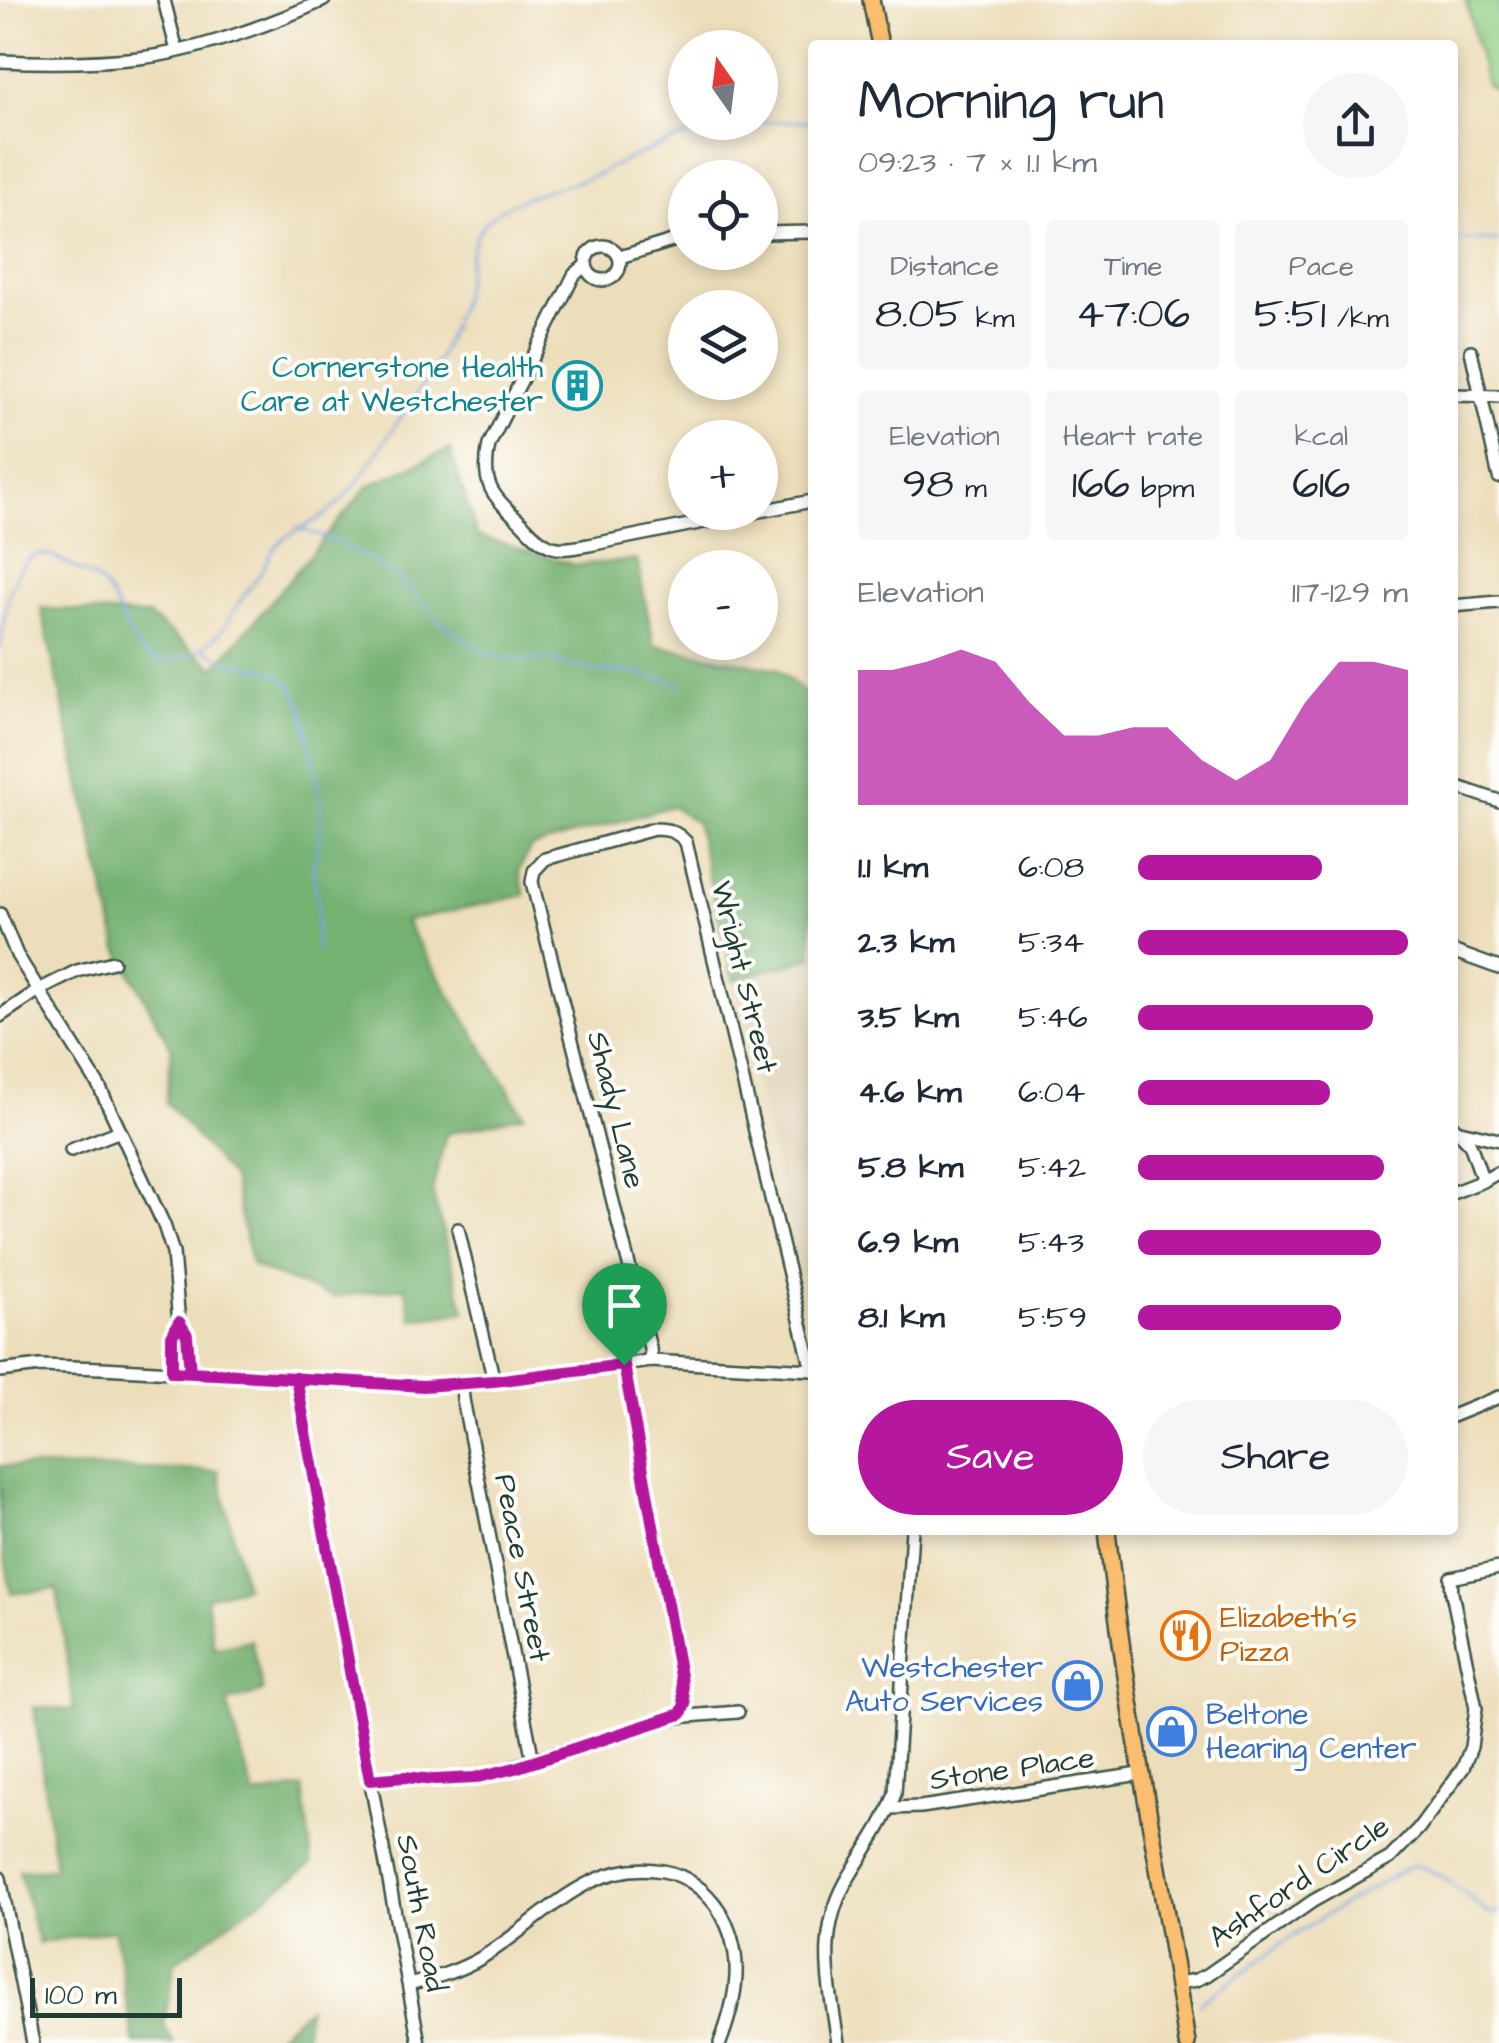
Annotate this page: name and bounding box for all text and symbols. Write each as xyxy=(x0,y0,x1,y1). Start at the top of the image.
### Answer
north arrow xyxy=(668,30,778,140)
map controls xyxy=(668,30,778,660)
text: Morning run xyxy=(858,64,1164,140)
button: share xyxy=(1303,73,1408,178)
text: 09:23 · 7 × 1.1 km xyxy=(858,140,1097,185)
button: locate xyxy=(668,160,778,270)
text: Distance xyxy=(890,247,999,286)
text: Time xyxy=(1104,247,1162,286)
text: Pace xyxy=(1289,247,1354,286)
text: 8.05 xyxy=(875,286,964,344)
text: 47:06 xyxy=(1076,286,1190,344)
text: 5:51 xyxy=(1254,286,1326,344)
button: layers xyxy=(668,290,778,400)
text: km xyxy=(964,299,1014,338)
text: /km xyxy=(1326,299,1389,338)
place label: Cornerstone Health Care at Westchester xyxy=(241,347,543,423)
building icon: Cornerstone Health Care at Westchester xyxy=(552,359,604,411)
text: Elevation xyxy=(890,417,1000,456)
text: Heart rate xyxy=(1063,417,1203,456)
text: kcal xyxy=(1295,417,1348,456)
button: + xyxy=(668,420,778,530)
text: 98 xyxy=(903,456,954,514)
text: 166 xyxy=(1072,456,1130,514)
text: 616 xyxy=(1292,456,1350,514)
text: m xyxy=(954,469,987,508)
text: bpm xyxy=(1130,469,1194,508)
button: − xyxy=(668,550,778,660)
text: Elevation xyxy=(858,570,984,615)
text: 117–129 m xyxy=(1292,570,1408,615)
text: 1.1 km xyxy=(858,845,928,890)
text: 6:08 xyxy=(1018,845,1084,890)
street label: Wright Street xyxy=(699,877,788,1078)
text: 2.3 km xyxy=(858,920,954,965)
text: 5:34 xyxy=(1018,920,1084,965)
text: 3.5 km xyxy=(858,995,959,1040)
text: 5:46 xyxy=(1018,995,1088,1040)
street label: Shady Lane xyxy=(575,1027,656,1193)
text: 4.6 km xyxy=(858,1070,962,1115)
text: 6:04 xyxy=(1018,1070,1085,1115)
text: 5.8 km xyxy=(858,1145,963,1190)
text: 5:42 xyxy=(1018,1145,1086,1190)
text: 6.9 km xyxy=(858,1220,958,1265)
text: 5:43 xyxy=(1018,1220,1084,1265)
pin xyxy=(582,1263,667,1366)
icon: arrive xyxy=(597,1278,652,1333)
text: 8.1 km xyxy=(858,1295,945,1340)
text: 5:59 xyxy=(1018,1295,1087,1340)
button: Save xyxy=(858,1400,1123,1515)
button: Share xyxy=(1143,1400,1408,1515)
street label: Peace Street xyxy=(483,1471,561,1665)
place label: Elizabeth's Pizza xyxy=(1220,1597,1357,1673)
restaurant icon: Elizabeth's Pizza xyxy=(1159,1609,1211,1661)
place label: Westchester Auto Services xyxy=(845,1647,1043,1723)
shop icon: Westchester Auto Services xyxy=(1052,1659,1104,1711)
place label: Beltone Hearing Center xyxy=(1206,1694,1417,1771)
shop icon: Beltone Hearing Center xyxy=(1145,1706,1197,1758)
street label: Stone Place xyxy=(927,1737,1097,1801)
street label: Ashford Circle xyxy=(1200,1806,1398,1958)
street label: South Road xyxy=(385,1831,457,1995)
scale bar xyxy=(30,1973,182,2018)
text: 100 m xyxy=(45,1976,117,2015)

